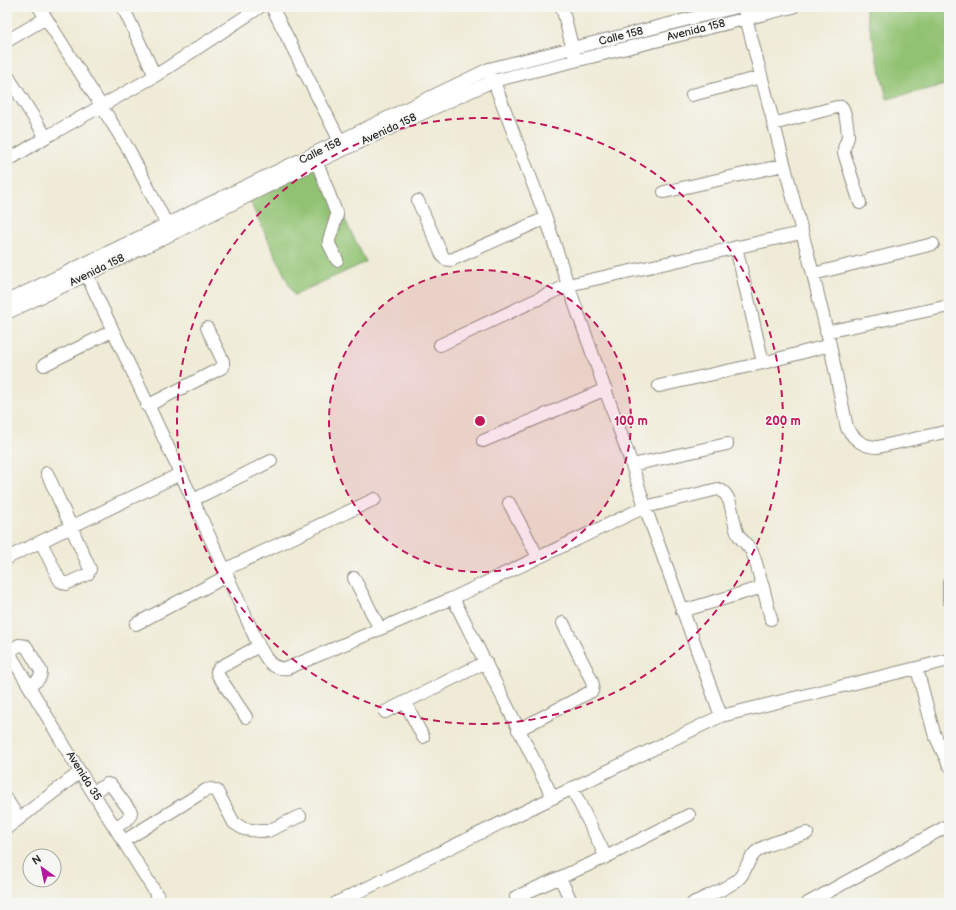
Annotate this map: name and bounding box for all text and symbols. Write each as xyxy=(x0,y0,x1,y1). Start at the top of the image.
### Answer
street label: Avenida 158 xyxy=(666,17,726,43)
street label: Calle 158 xyxy=(597,24,645,48)
street label: Avenida 158 xyxy=(359,111,419,147)
street label: Calle 158 xyxy=(297,135,343,167)
street label: Avenida 158 xyxy=(67,251,127,289)
centre of rings xyxy=(473,414,487,428)
text: 100 m xyxy=(614,414,648,429)
text: 200 m xyxy=(765,414,801,429)
street label: Avenida 35 xyxy=(64,749,104,803)
north arrow xyxy=(22,848,62,888)
text: N xyxy=(30,852,44,868)

